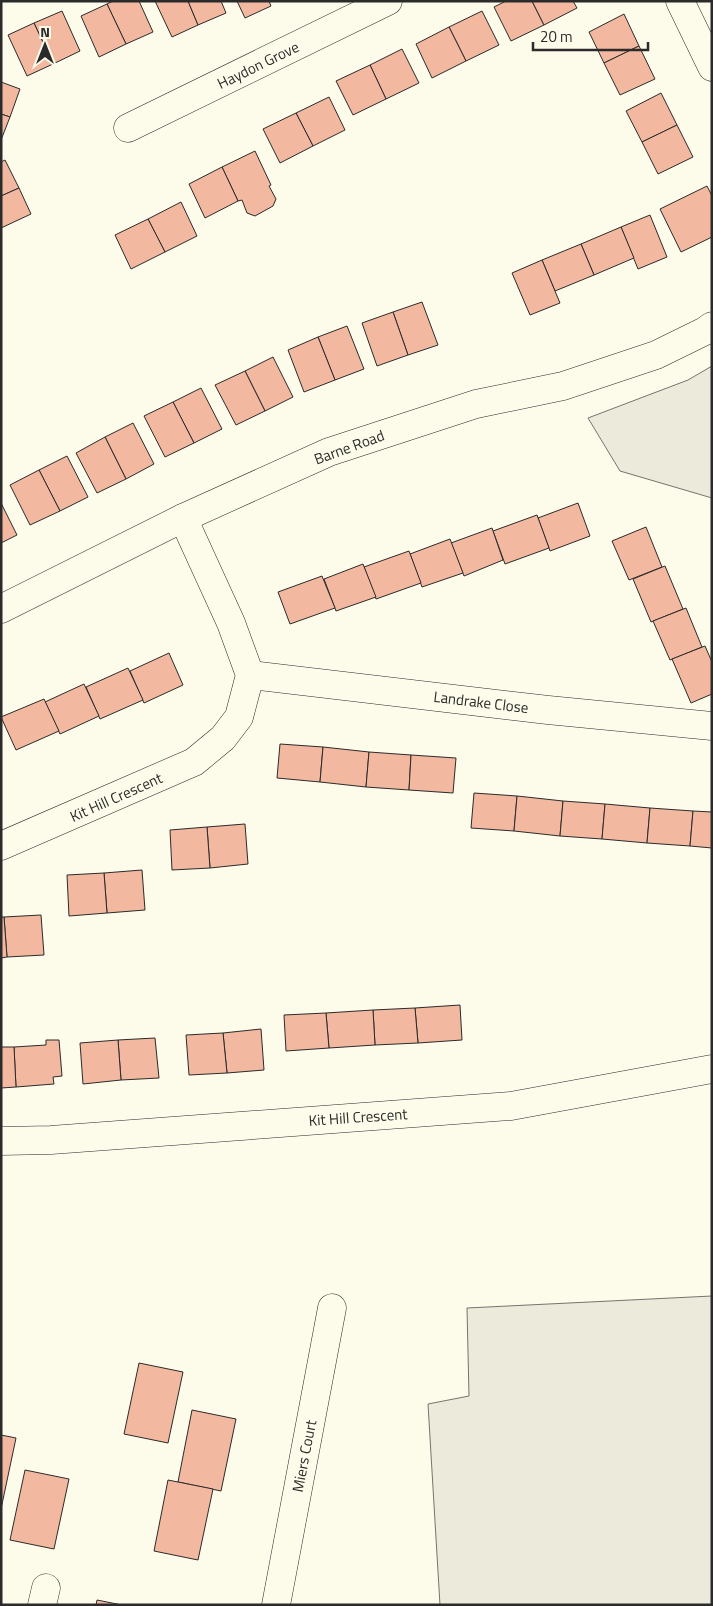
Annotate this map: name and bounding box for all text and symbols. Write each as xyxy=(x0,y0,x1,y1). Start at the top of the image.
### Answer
north arrow xyxy=(20,20,70,70)
scale bar xyxy=(533,20,648,52)
text: N xyxy=(40,21,50,42)
text: 20 m xyxy=(540,25,573,48)
street label: Haydon Grove xyxy=(213,35,303,95)
street label: Barne Road xyxy=(311,424,387,470)
street label: Landrake Close xyxy=(432,685,530,719)
street label: Kit Hill Crescent xyxy=(66,766,167,828)
street label: Kit Hill Crescent xyxy=(308,1102,409,1132)
street label: Miers Court xyxy=(286,1417,322,1494)

